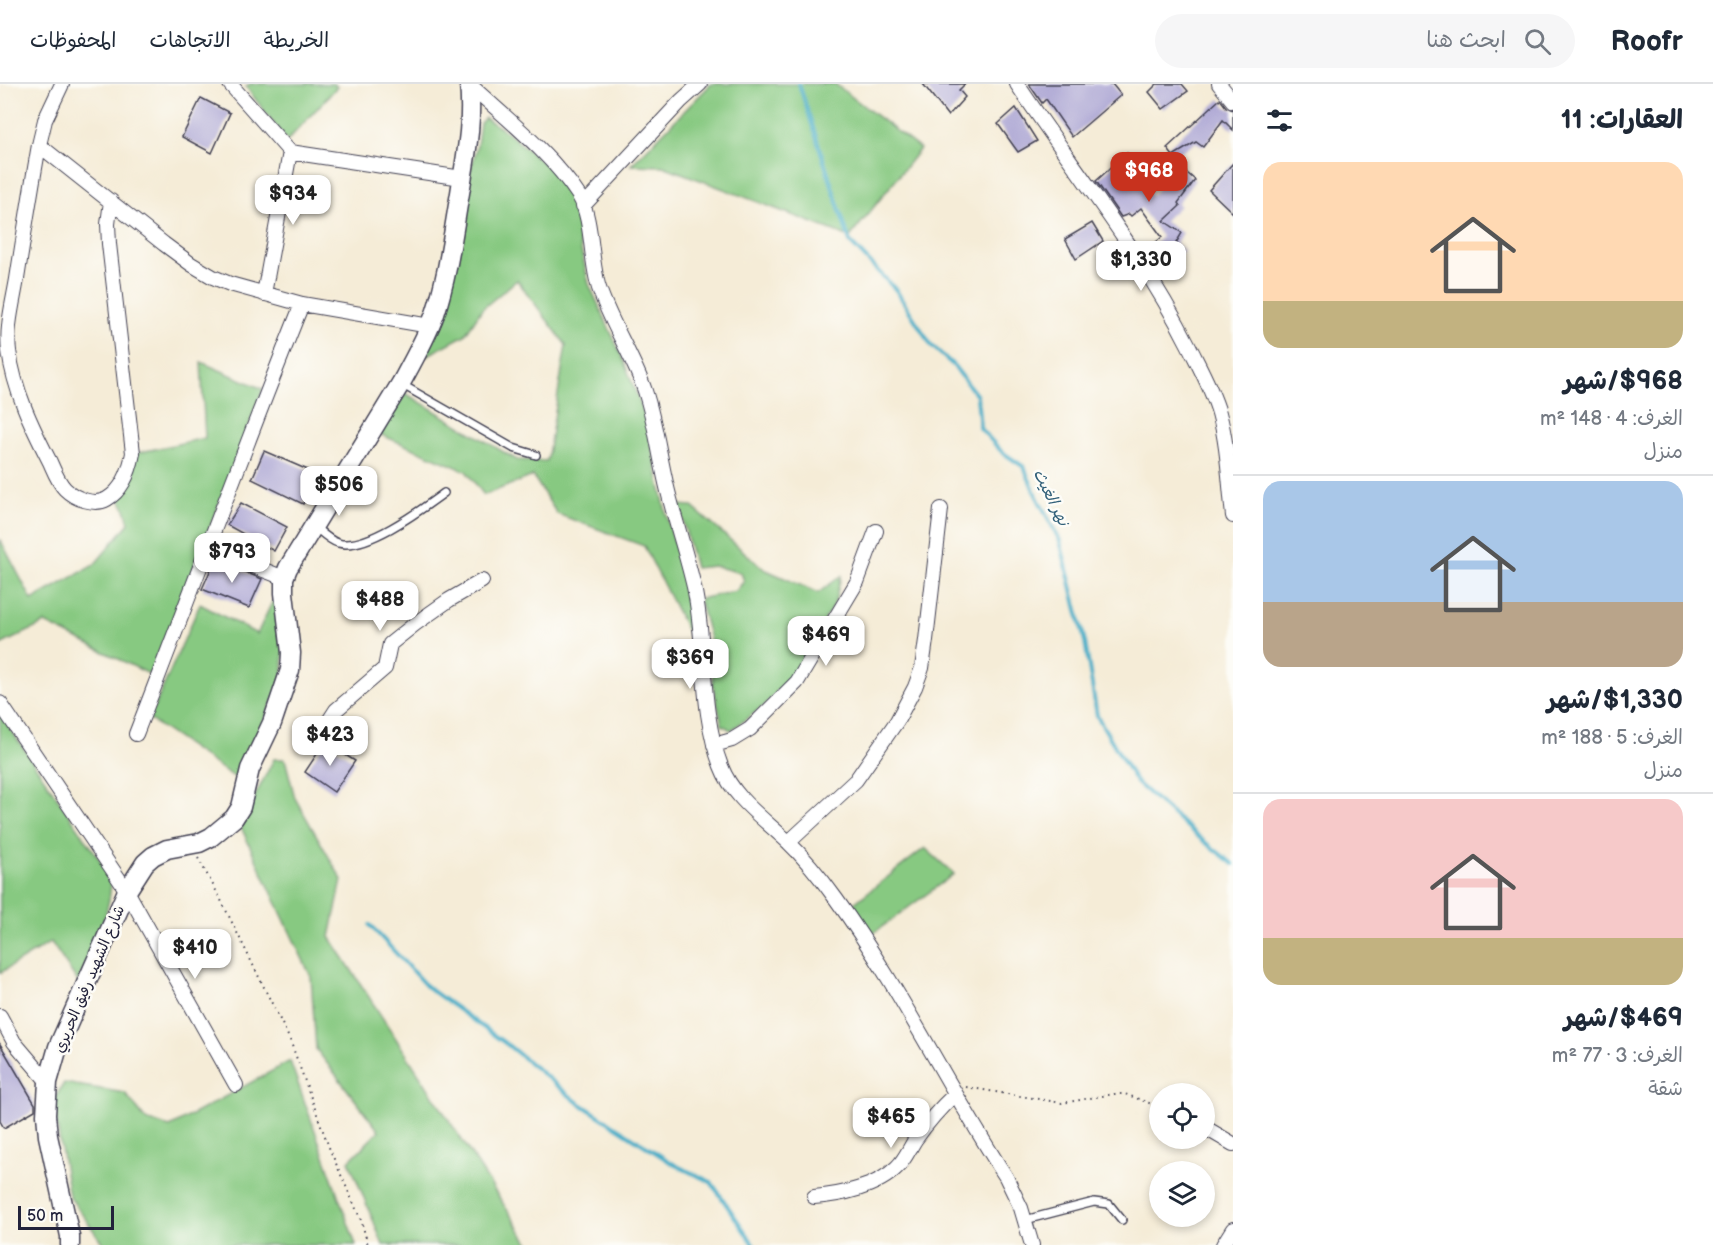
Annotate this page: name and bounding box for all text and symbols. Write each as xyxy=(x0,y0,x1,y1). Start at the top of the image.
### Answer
search box xyxy=(1155,14,1575,68)
icon: search xyxy=(1521,25,1554,58)
text: Roofr xyxy=(1611,25,1683,58)
text: ابحث هنا xyxy=(1426,27,1506,54)
text: المحفوظات xyxy=(30,28,116,53)
text: الاتجاهات xyxy=(149,28,231,53)
text: الخريطة xyxy=(264,28,329,53)
icon: filters xyxy=(1263,104,1296,137)
text: العقارات: 11 xyxy=(1561,105,1683,136)
pin: $968 xyxy=(1113,152,1185,203)
text: $968 xyxy=(1124,159,1174,183)
pin: $934 xyxy=(257,175,329,226)
text: $934 xyxy=(269,182,317,206)
icon: home xyxy=(1419,201,1527,309)
pin: $1,330 xyxy=(1092,241,1190,292)
text: $1,330 xyxy=(1110,248,1172,272)
text: $968/شهر xyxy=(1564,366,1683,397)
text: الغرف: 4 · 148 m² xyxy=(1540,407,1683,431)
text: منزل xyxy=(1644,440,1683,464)
pin: $506 xyxy=(303,466,375,517)
water label: نهر الغيث xyxy=(1029,466,1074,531)
text: $506 xyxy=(314,473,364,497)
icon: home xyxy=(1419,520,1527,628)
pin: $793 xyxy=(196,533,268,584)
text: $793 xyxy=(208,540,256,564)
pin: $488 xyxy=(344,581,416,632)
text: $488 xyxy=(356,588,405,612)
pin: $469 xyxy=(790,616,862,667)
text: $469 xyxy=(802,623,850,647)
pin: $369 xyxy=(654,639,726,690)
text: $369 xyxy=(666,646,714,670)
text: $1,330/شهر xyxy=(1547,685,1683,716)
pin: $423 xyxy=(294,716,366,767)
text: $423 xyxy=(306,723,354,747)
text: الغرف: 5 · 188 m² xyxy=(1541,726,1683,750)
text: منزل xyxy=(1644,759,1683,783)
icon: home xyxy=(1419,838,1527,946)
street label: شارع الشهيد رفيق الحريري xyxy=(50,903,130,1056)
pin: $410 xyxy=(159,929,231,980)
text: $410 xyxy=(172,936,218,960)
text: $469/شهر xyxy=(1564,1003,1683,1034)
text: الغرف: 3 · 77 m² xyxy=(1552,1044,1683,1068)
text: شقة xyxy=(1648,1077,1683,1101)
map controls xyxy=(1149,1083,1215,1227)
button: locate xyxy=(1149,1083,1215,1149)
pin: $465 xyxy=(855,1098,927,1149)
text: $465 xyxy=(867,1105,915,1129)
button: layers xyxy=(1149,1161,1215,1227)
scale bar xyxy=(18,1203,114,1230)
text: 50 m xyxy=(27,1207,63,1226)

